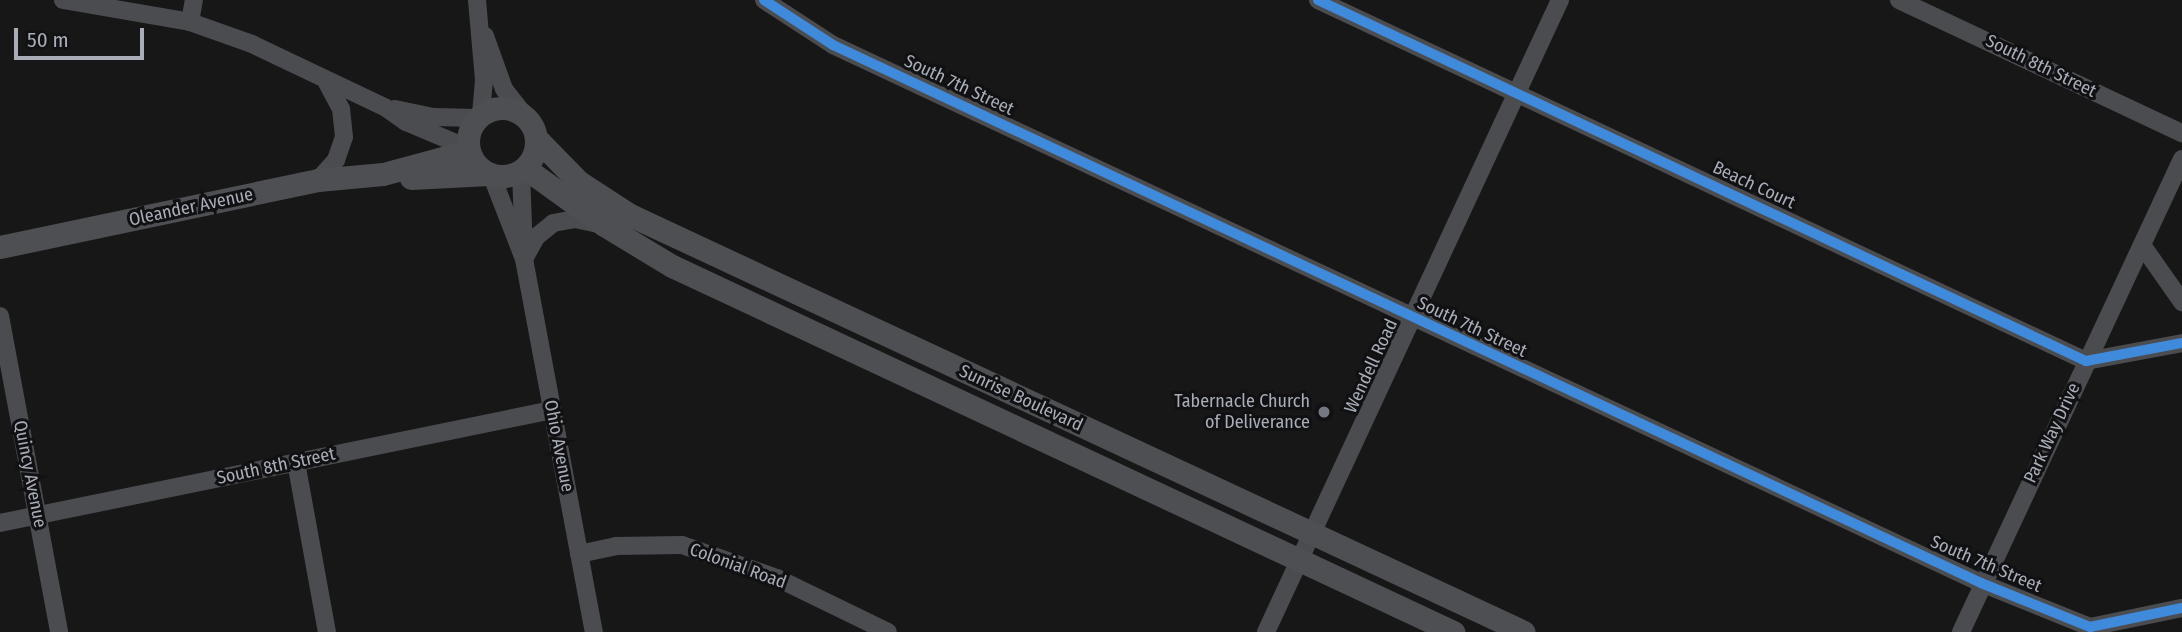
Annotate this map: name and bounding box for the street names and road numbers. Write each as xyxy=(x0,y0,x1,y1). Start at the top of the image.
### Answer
street label: South 8th Street xyxy=(1982,30,2100,102)
street label: South 7th Street xyxy=(901,50,1017,120)
street label: Beach Court xyxy=(1709,156,1799,214)
street label: Oleander Avenue xyxy=(127,183,255,231)
street label: South 7th Street xyxy=(1414,292,1530,362)
street label: Wendell Road xyxy=(1340,316,1402,416)
street label: Sunrise Boulevard xyxy=(956,360,1086,436)
street label: Park Way Drive xyxy=(2019,379,2085,487)
street label: Ohio Avenue xyxy=(540,398,578,494)
street label: Quincy Avenue xyxy=(9,419,51,529)
street label: South 8th Street xyxy=(215,443,337,489)
street label: South 7th Street xyxy=(1927,531,2045,597)
street label: Colonial Road xyxy=(687,539,789,593)

